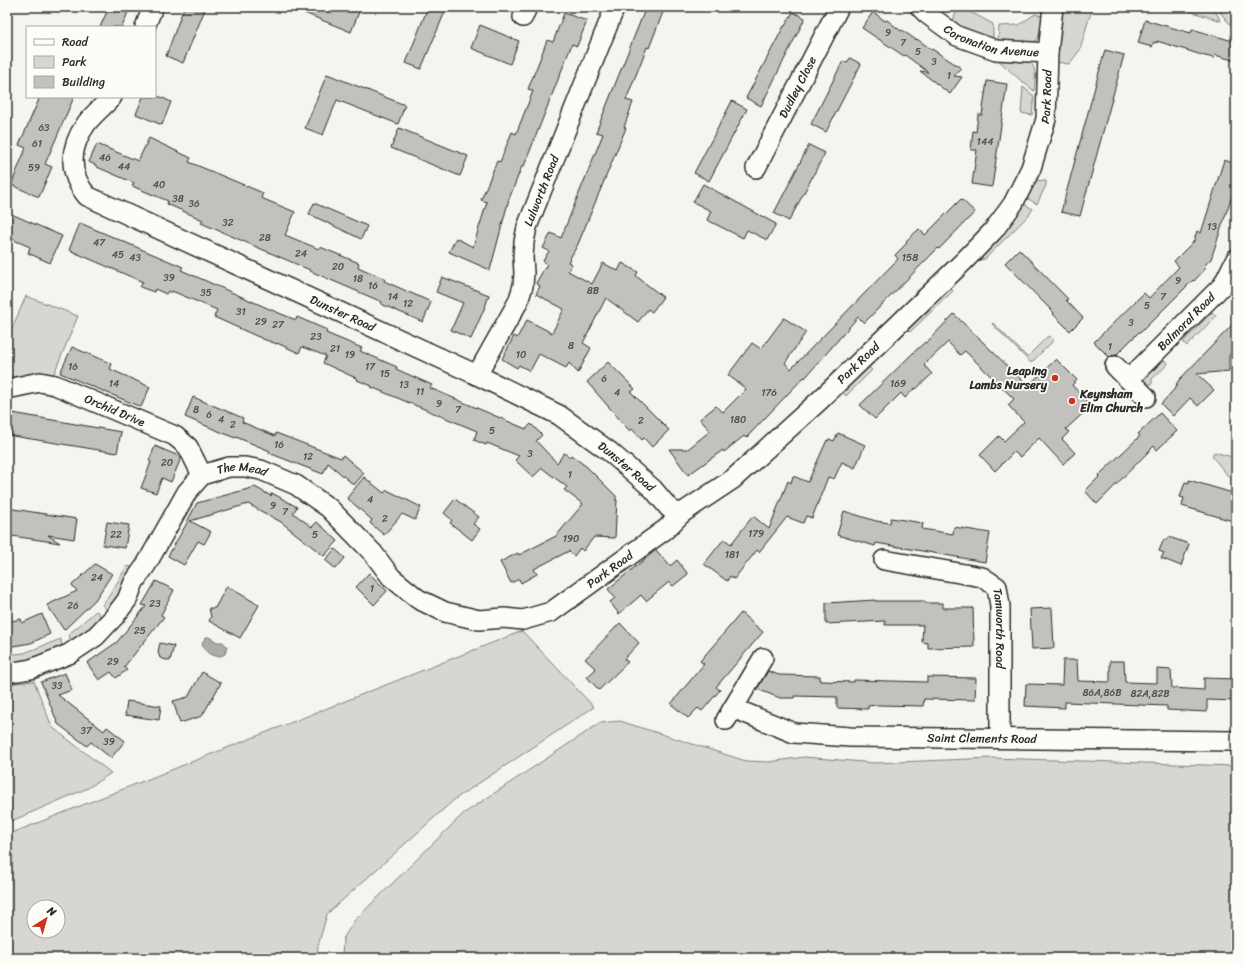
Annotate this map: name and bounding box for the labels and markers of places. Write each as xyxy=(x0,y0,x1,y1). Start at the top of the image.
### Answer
place label: Leaping Lambs Nursery xyxy=(970,360,1048,396)
marker: Leaping Lambs Nursery xyxy=(1050,373,1060,383)
place label: Keynsham Elim Church xyxy=(1079,383,1144,419)
marker: Keynsham Elim Church xyxy=(1067,396,1077,406)

